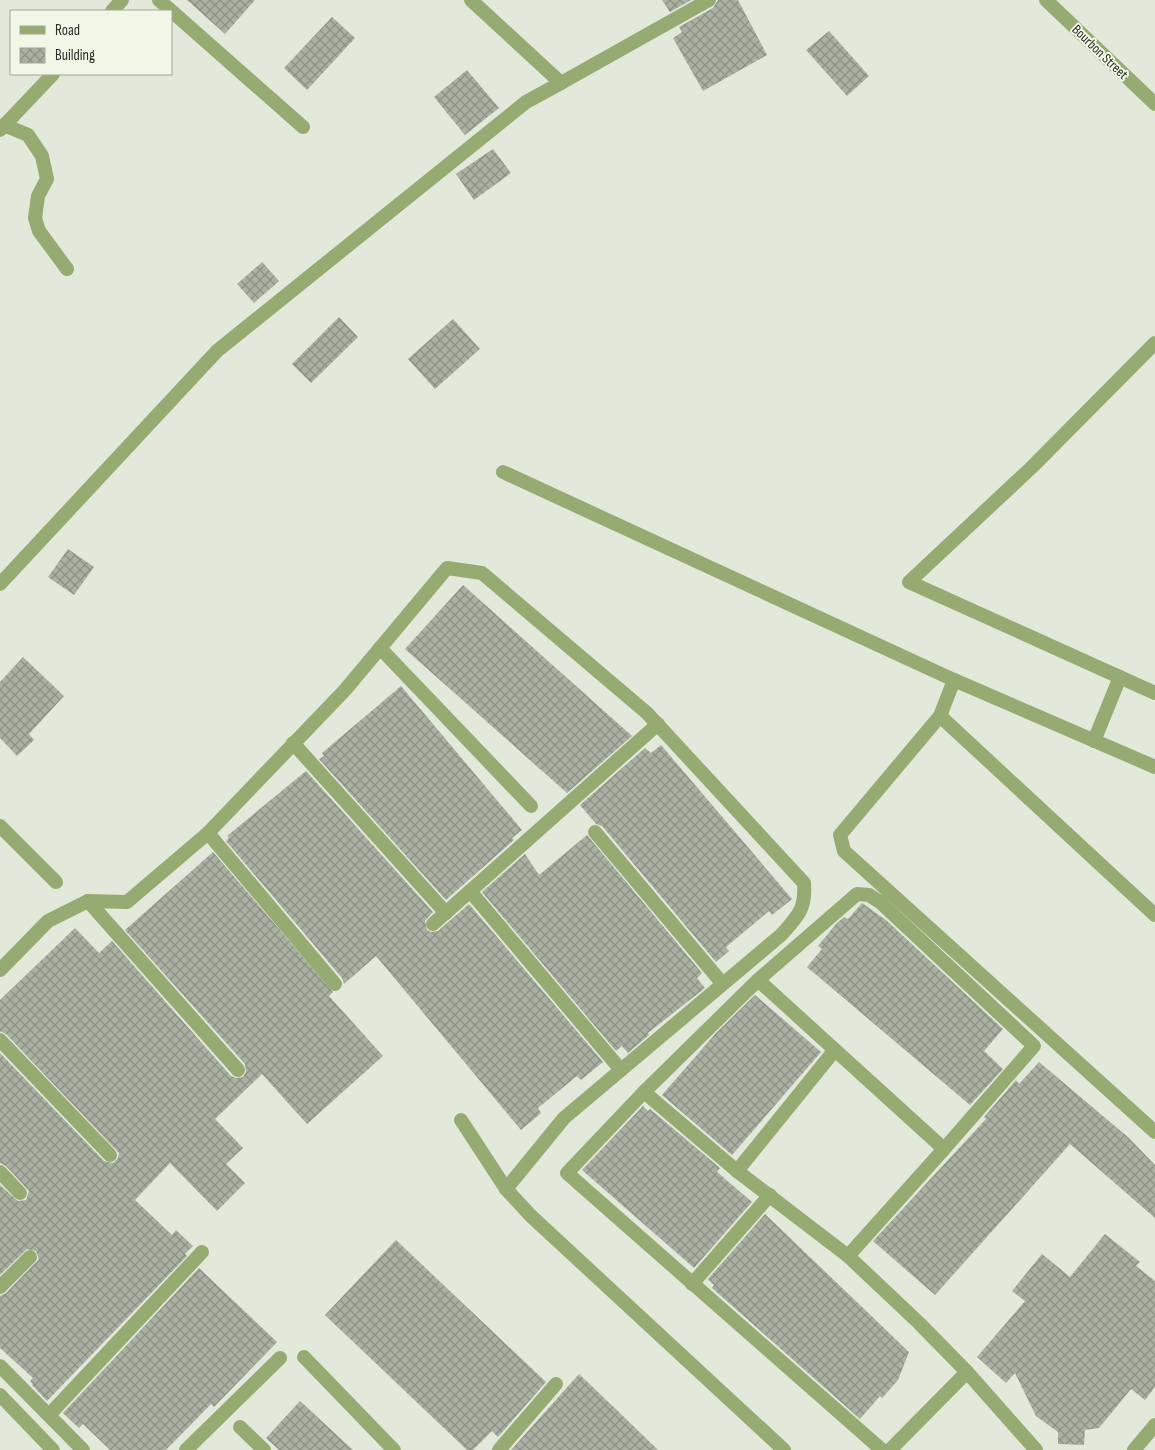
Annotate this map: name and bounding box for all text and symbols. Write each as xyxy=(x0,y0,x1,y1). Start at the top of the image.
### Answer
legend xyxy=(10,10,172,75)
text: Road xyxy=(55,21,80,40)
street label: Bourbon Street xyxy=(1068,21,1132,83)
text: Building xyxy=(55,46,95,65)

